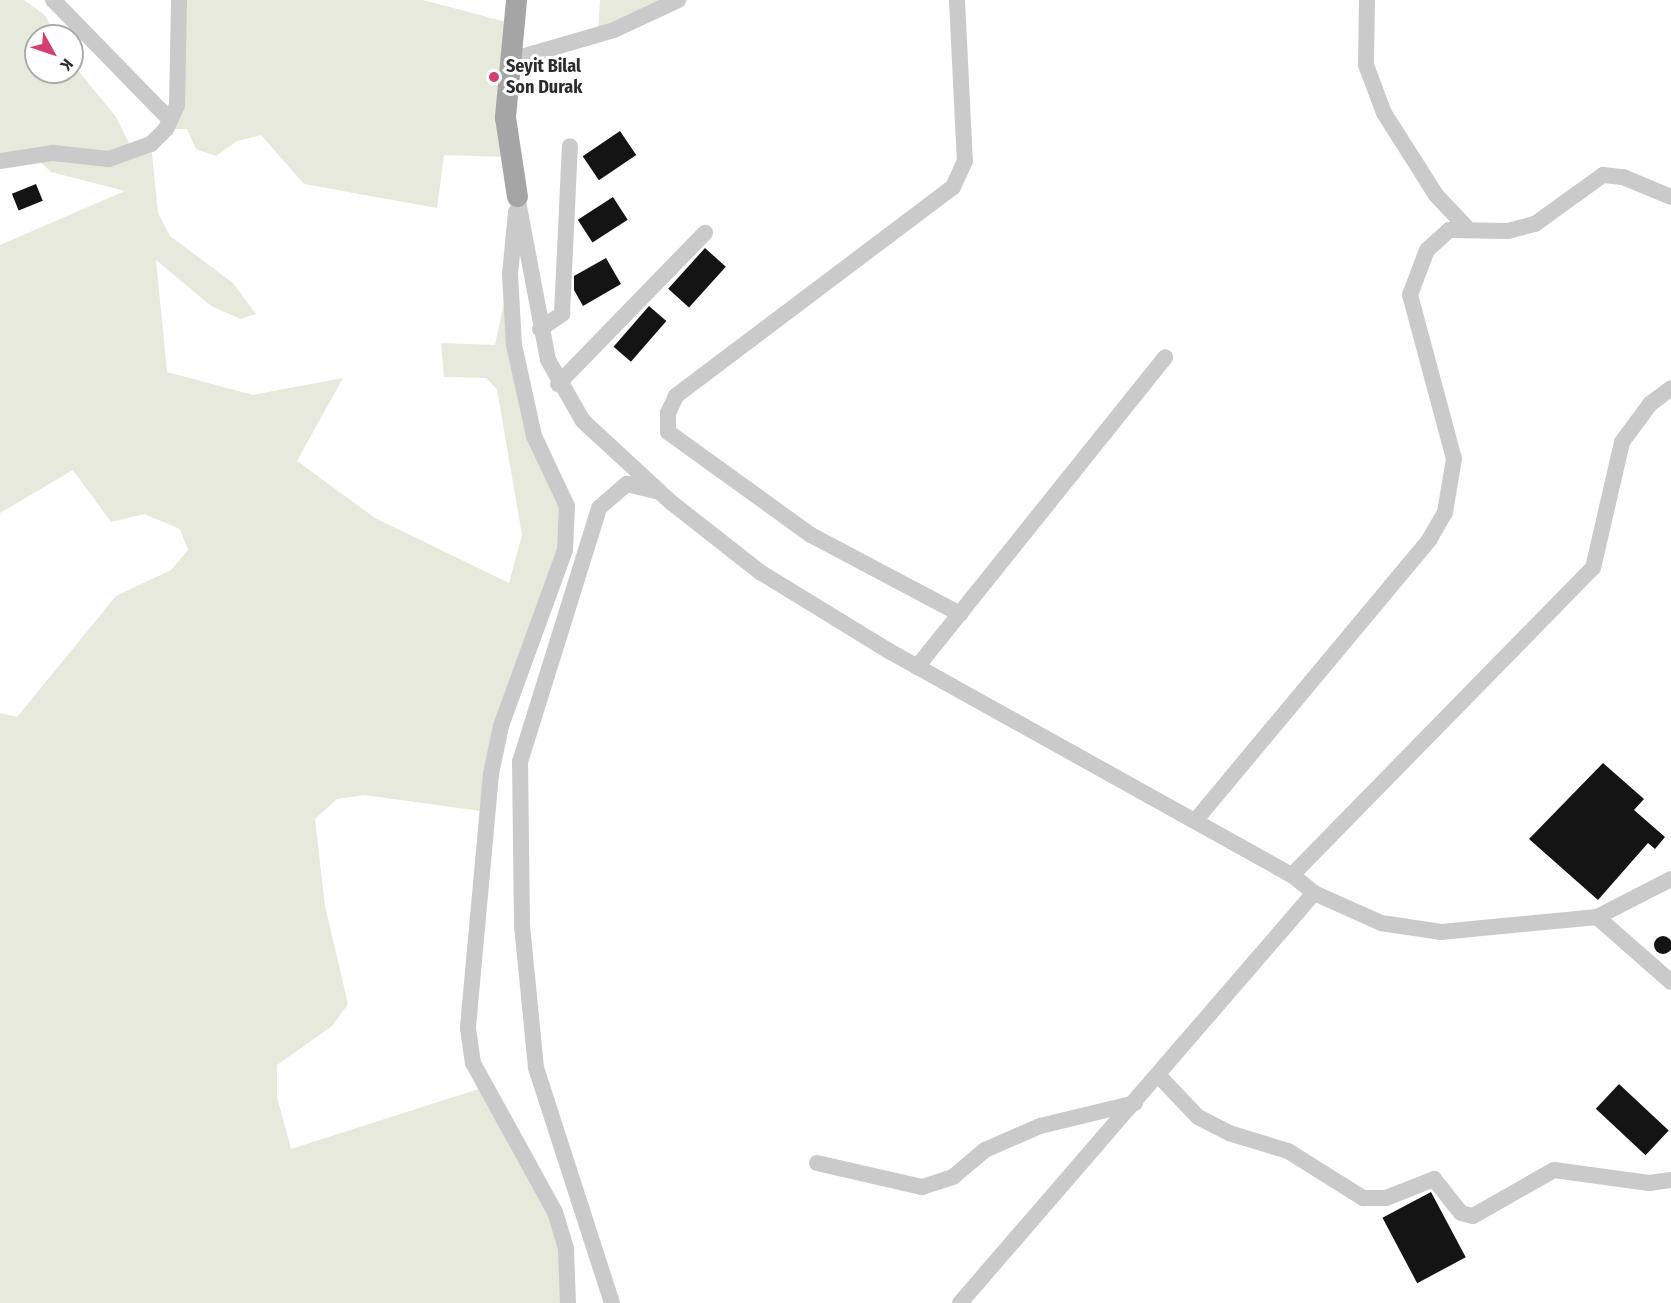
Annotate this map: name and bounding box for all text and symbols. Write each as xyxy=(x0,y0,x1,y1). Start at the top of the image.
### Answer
north arrow xyxy=(24,24,84,84)
text: K xyxy=(56,55,77,74)
place label: Seyit Bilal Son Durak xyxy=(506,56,582,98)
marker: Seyit Bilal Son Durak xyxy=(487,70,501,84)

